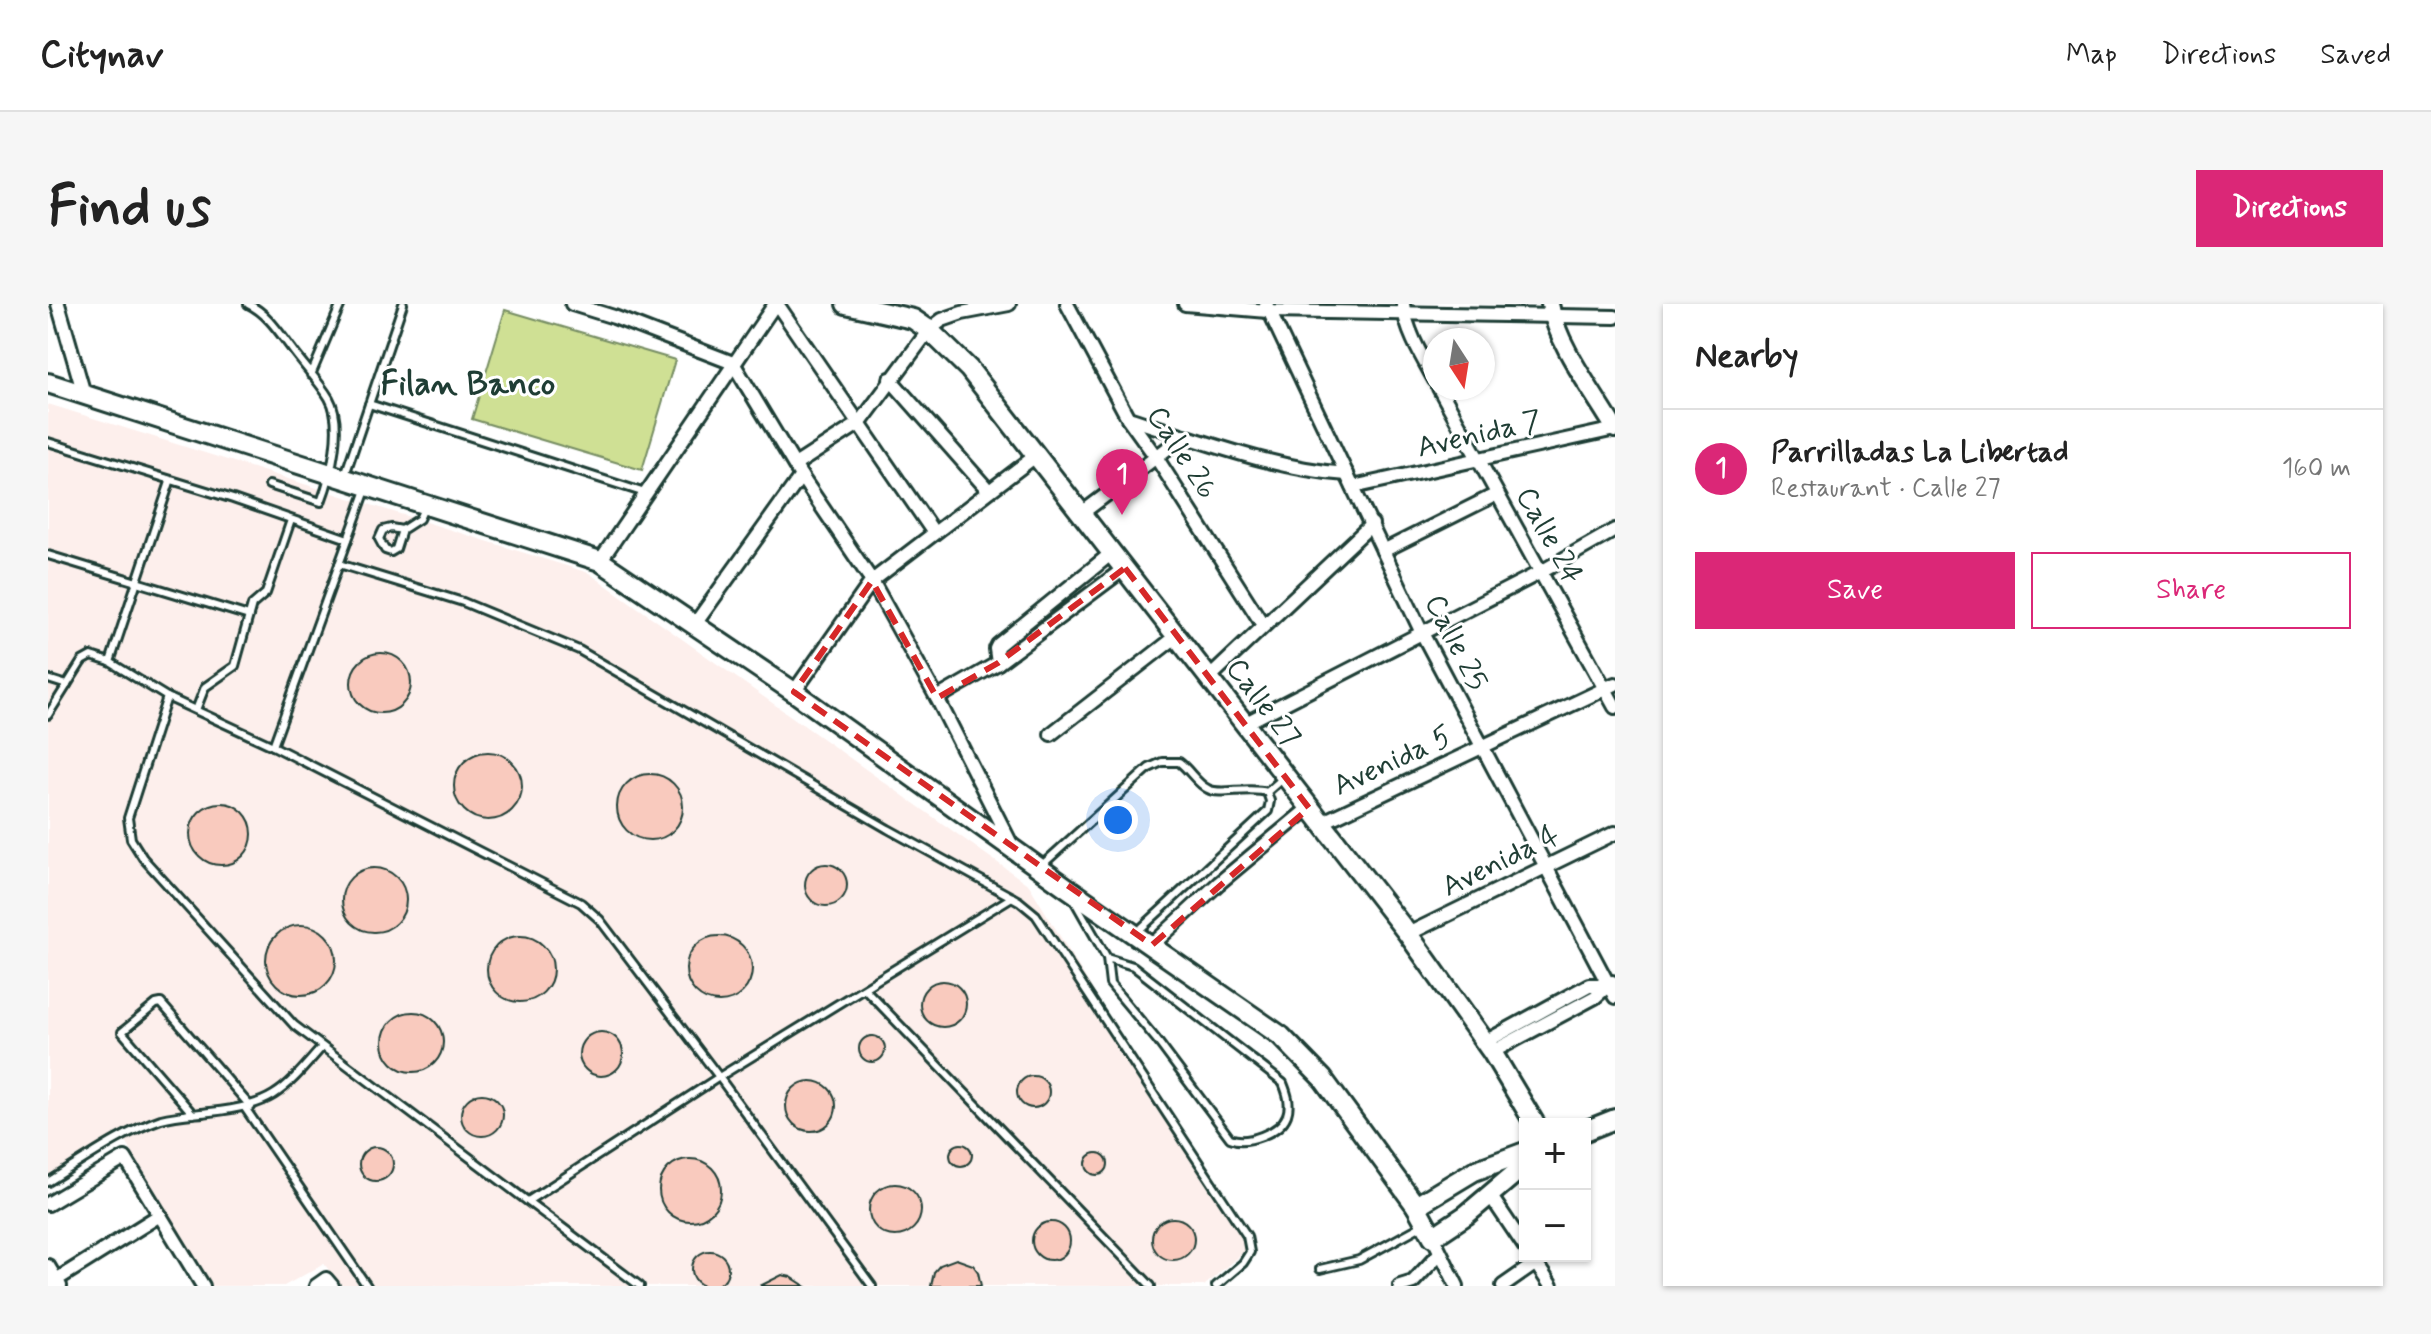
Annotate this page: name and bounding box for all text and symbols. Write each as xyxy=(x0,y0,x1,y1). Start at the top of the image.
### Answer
text: Citynav xyxy=(40,31,164,80)
text: Map xyxy=(2066,37,2117,74)
text: Directions xyxy=(2161,37,2276,74)
text: Saved xyxy=(2320,37,2391,74)
button: Directions xyxy=(2196,170,2383,247)
text: Find us xyxy=(48,172,211,245)
north arrow xyxy=(1423,328,1495,400)
text: Nearby xyxy=(1695,334,1799,379)
district label: Filan Banco xyxy=(381,362,555,407)
street label: Calle 26 xyxy=(1137,399,1226,507)
street label: Avenida 7 xyxy=(1413,401,1546,468)
text: Parrilladas La Libertad xyxy=(1771,433,2069,472)
pin: 1 xyxy=(1096,449,1148,515)
text: 1 xyxy=(1715,452,1727,486)
text: 160 m xyxy=(2282,452,2351,486)
text: Restaurant · Calle 27 xyxy=(1771,472,2001,506)
street label: Calle 24 xyxy=(1506,480,1591,591)
button: Save xyxy=(1695,552,2015,629)
button: Share xyxy=(2031,552,2351,629)
street label: Calle 25 xyxy=(1415,588,1496,698)
street label: Calle 27 xyxy=(1216,650,1309,756)
street label: Avenida 5 xyxy=(1327,717,1458,806)
your location xyxy=(1098,800,1138,840)
street label: Avenida 4 xyxy=(1435,816,1566,907)
map controls xyxy=(1519,1118,1591,1262)
button: + xyxy=(1519,1118,1591,1190)
button: − xyxy=(1519,1190,1591,1262)

